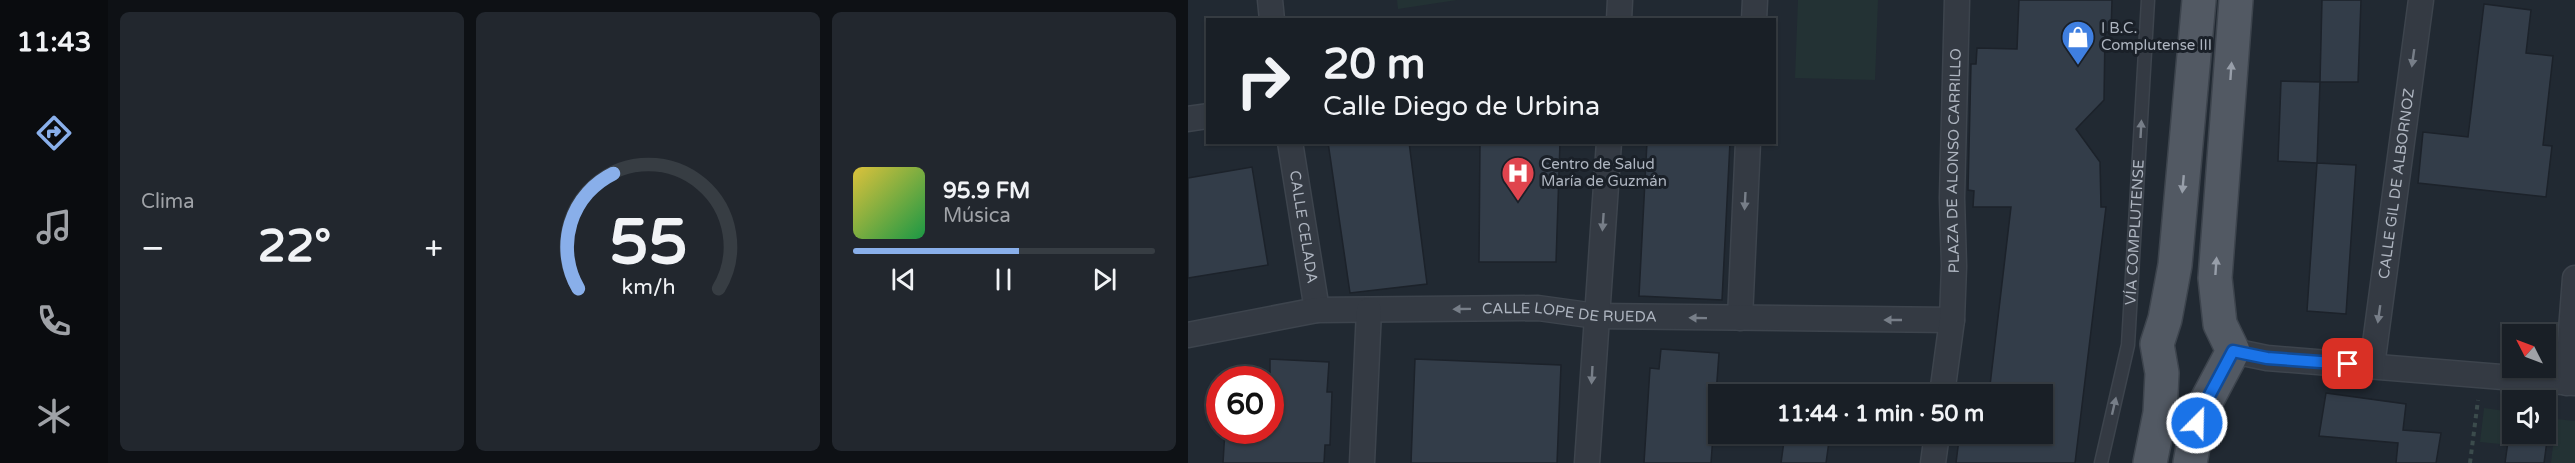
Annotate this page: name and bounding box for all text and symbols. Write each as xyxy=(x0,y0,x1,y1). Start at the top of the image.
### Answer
shop icon: I B.C. Complutense III xyxy=(2060,19,2096,66)
place label: I B.C. Complutense III xyxy=(2101,19,2212,54)
text: 11:43 xyxy=(17,26,91,59)
text: 20 m xyxy=(1323,39,1425,90)
icon: right xyxy=(1224,42,1302,120)
street label: PLAZA DE ALONSO CARRILLO xyxy=(1943,48,1965,274)
one-way arrow xyxy=(2409,49,2418,68)
one-way arrow xyxy=(2226,62,2236,81)
street label: CALLE GIL DE ALBORNOZ xyxy=(2375,87,2418,280)
text: Calle Diego de Urbina xyxy=(1323,90,1600,123)
icon: directions xyxy=(33,112,75,154)
one-way arrow xyxy=(2136,119,2145,138)
hospital icon: Centro de Salud María de Guzmán xyxy=(1500,155,1536,202)
place label: Centro de Salud María de Guzmán xyxy=(1541,155,1667,190)
street label: VÍA COMPLUTENSE xyxy=(2121,159,2148,306)
street label: CALLE CELADA xyxy=(1286,169,1322,285)
one-way arrow xyxy=(2178,174,2187,193)
text: 95.9 FM xyxy=(943,178,1030,204)
text: Clima xyxy=(141,190,194,214)
one-way arrow xyxy=(1740,191,1749,210)
text: Música xyxy=(943,204,1011,228)
icon: music xyxy=(33,206,75,248)
text: 55 xyxy=(609,206,687,281)
one-way arrow xyxy=(1598,212,1608,231)
text: 22° xyxy=(258,220,331,274)
text: − xyxy=(141,229,165,268)
text: + xyxy=(424,229,443,268)
one-way arrow xyxy=(2211,256,2221,275)
icon: previous xyxy=(887,263,920,296)
icon: pause xyxy=(987,263,1020,296)
icon: next xyxy=(1088,263,1121,296)
text: km/h xyxy=(621,274,675,300)
street label: CALLE LOPE DE RUEDA xyxy=(1482,299,1657,326)
icon: phone xyxy=(33,300,75,342)
one-way arrow xyxy=(1452,304,1471,314)
one-way arrow xyxy=(2374,304,2383,323)
one-way arrow xyxy=(1689,313,1708,323)
one-way arrow xyxy=(1884,315,1903,324)
north arrow xyxy=(2502,324,2556,378)
map controls xyxy=(2502,324,2556,444)
pin xyxy=(2322,338,2373,389)
icon: arrive xyxy=(2331,347,2364,380)
one-way arrow xyxy=(1588,365,1597,384)
speed limit sign: 60 xyxy=(1206,366,1284,444)
button: sound xyxy=(2502,390,2556,444)
position arrow xyxy=(2165,391,2229,455)
icon: climate xyxy=(33,395,75,437)
one-way arrow xyxy=(2110,397,2120,415)
text: 11:44 · 1 min · 50 m xyxy=(1777,401,1984,427)

